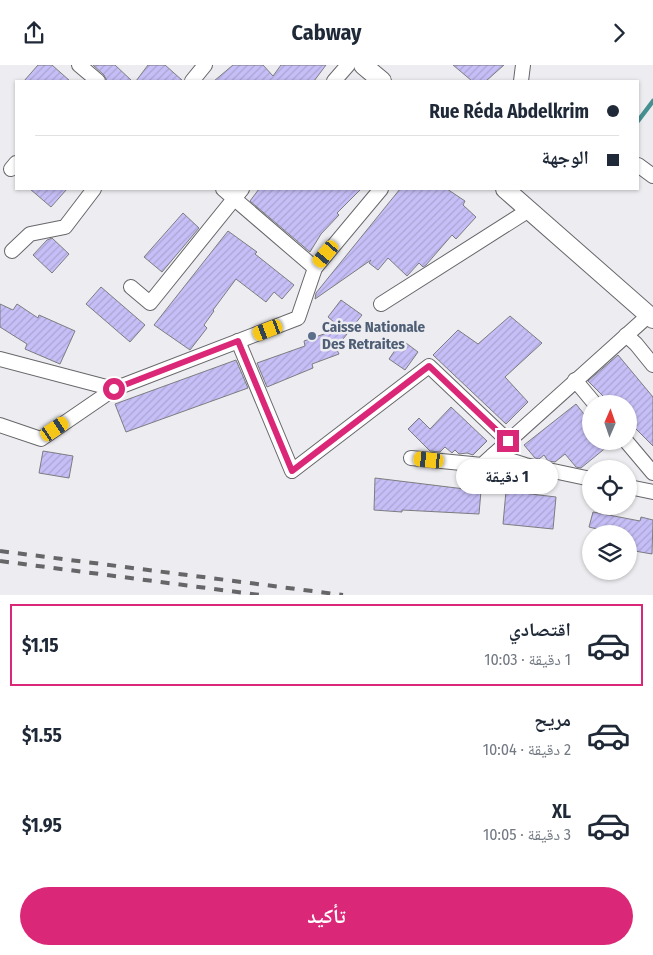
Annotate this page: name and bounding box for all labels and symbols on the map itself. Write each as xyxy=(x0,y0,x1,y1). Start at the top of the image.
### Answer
car xyxy=(310,238,341,270)
car xyxy=(251,318,284,342)
place label: Caisse Nationale Des Retraites xyxy=(322,318,426,353)
marker: Caisse Nationale Des Retraites xyxy=(306,330,318,342)
route start xyxy=(103,378,125,400)
north arrow xyxy=(582,395,638,450)
car xyxy=(38,414,71,444)
route end xyxy=(497,430,519,452)
car xyxy=(413,451,444,469)
callout: 1 دقيقة xyxy=(457,459,559,493)

